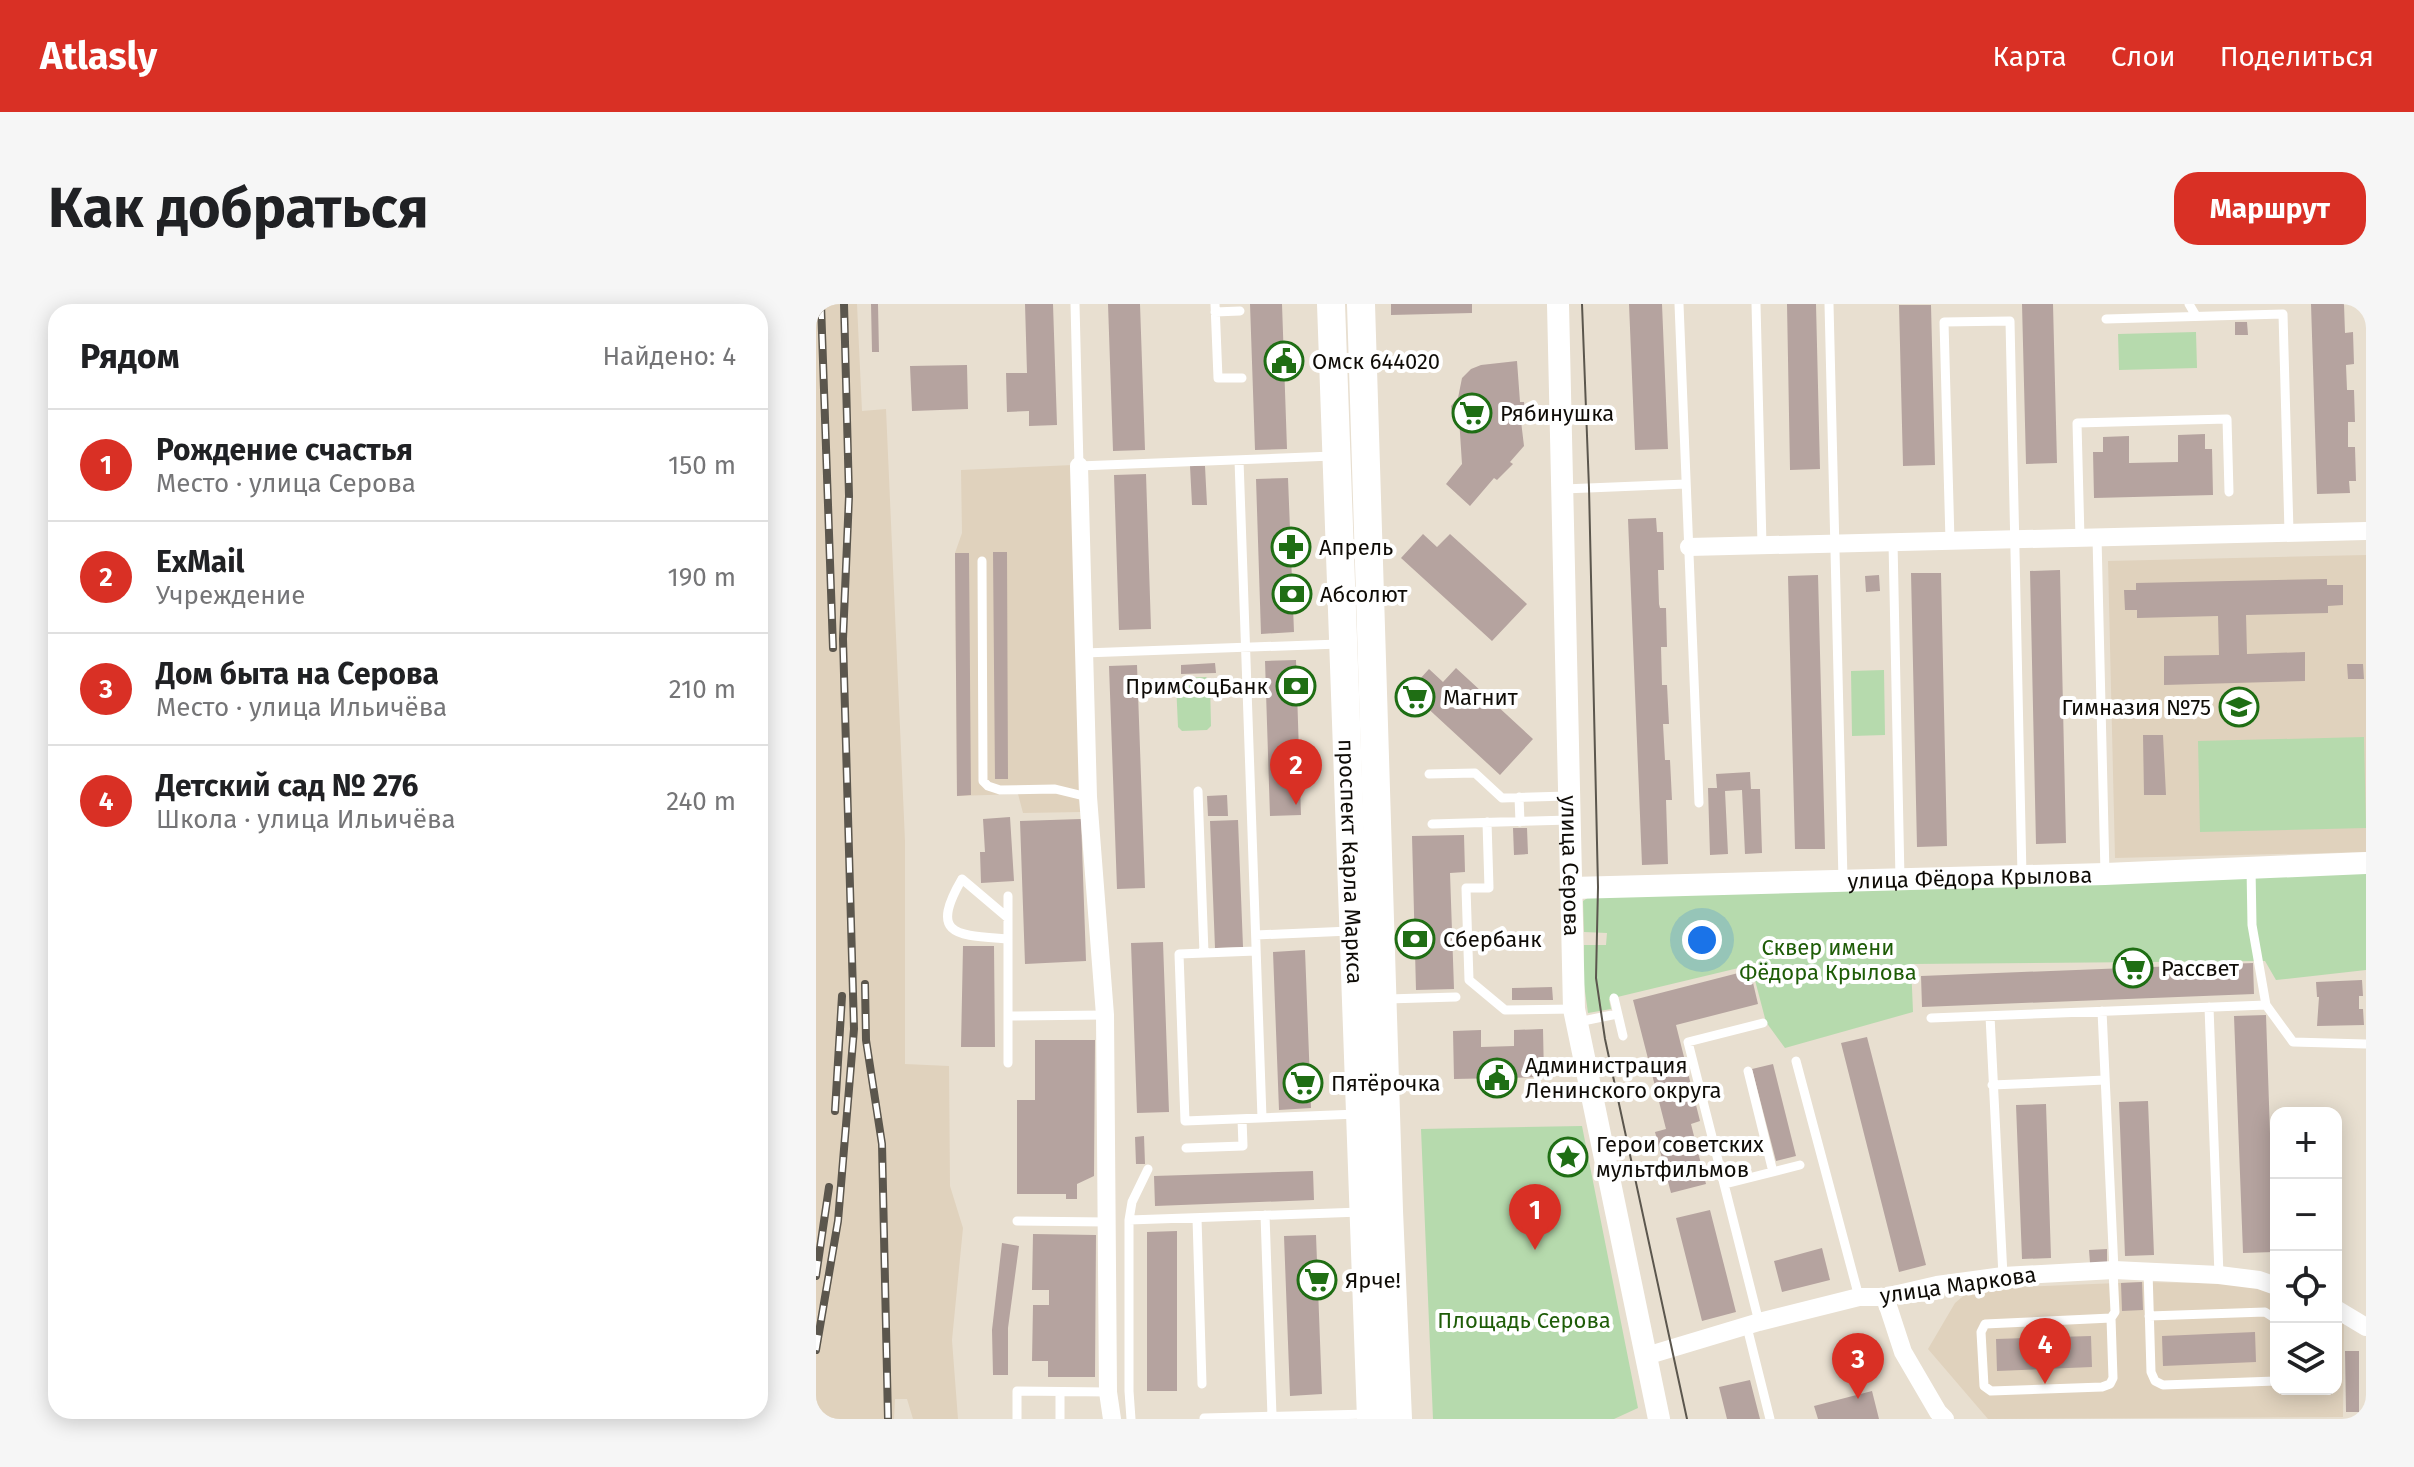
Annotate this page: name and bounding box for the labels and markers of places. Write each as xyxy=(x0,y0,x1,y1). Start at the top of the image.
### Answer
public building icon: Омск 644020 xyxy=(1263,340,1305,382)
place label: Омск 644020 xyxy=(1312,348,1440,375)
supermarket icon: Рябинушка xyxy=(1451,392,1493,434)
place label: Рябинушка xyxy=(1500,400,1614,427)
pharmacy icon: Апрель xyxy=(1270,526,1312,568)
place label: Апрель xyxy=(1319,534,1393,561)
bank icon: Абсолют xyxy=(1271,573,1313,615)
place label: Абсолют xyxy=(1320,581,1407,608)
bank icon: ПримСоцБанк xyxy=(1275,665,1317,707)
place label: ПримСоцБанк xyxy=(1125,673,1269,700)
supermarket icon: Магнит xyxy=(1394,676,1436,718)
place label: Магнит xyxy=(1443,684,1518,711)
school or university icon: Гимназия №75 xyxy=(2218,686,2260,728)
place label: Гимназия №75 xyxy=(2062,694,2211,721)
pin: 2 xyxy=(1270,739,1322,805)
bank icon: Сбербанк xyxy=(1394,918,1436,960)
place label: Сбербанк xyxy=(1443,926,1542,953)
supermarket icon: Рассвет xyxy=(2112,947,2154,989)
place label: Рассвет xyxy=(2161,955,2239,982)
place label: Администрация Ленинского округа xyxy=(1525,1052,1722,1104)
public building icon: Администрация Ленинского округа xyxy=(1476,1057,1518,1099)
supermarket icon: Пятёрочка xyxy=(1282,1062,1324,1104)
place label: Пятёрочка xyxy=(1331,1070,1440,1097)
place label: Герои советских мультфильмов xyxy=(1596,1131,1764,1183)
place icon: Герои советских мультфильмов xyxy=(1547,1136,1589,1178)
pin: 1 xyxy=(1509,1184,1561,1250)
supermarket icon: Ярче! xyxy=(1296,1259,1338,1301)
place label: Ярче! xyxy=(1345,1267,1401,1294)
pin: 4 xyxy=(2019,1318,2071,1384)
pin: 3 xyxy=(1832,1333,1884,1399)

